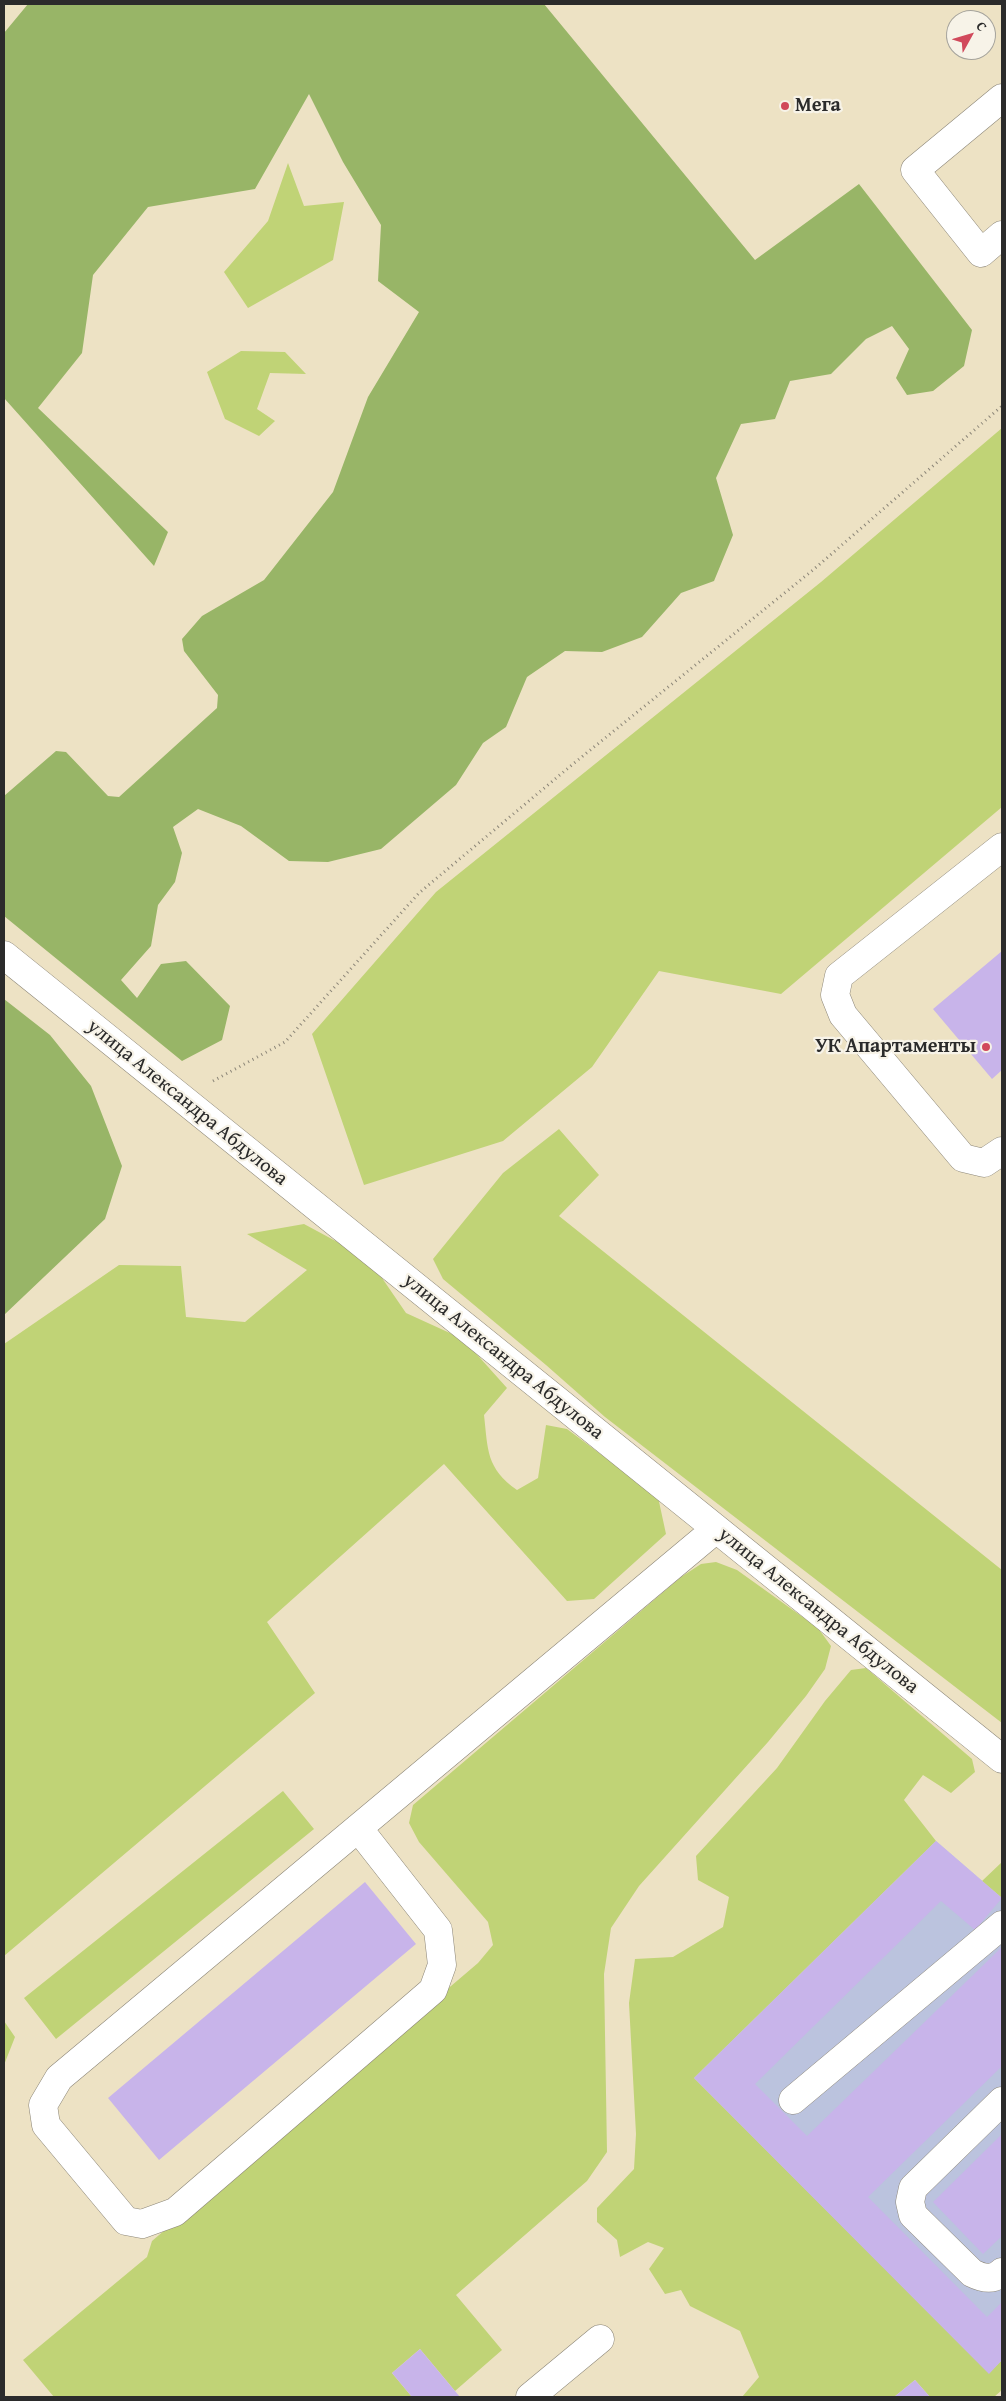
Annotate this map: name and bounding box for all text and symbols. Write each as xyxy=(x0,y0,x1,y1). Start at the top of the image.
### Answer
north arrow xyxy=(946,10,996,60)
text: С xyxy=(972,17,992,36)
place label: Мега xyxy=(795,94,841,118)
marker: Мега xyxy=(779,100,791,112)
street label: улица Александра Абдулова xyxy=(82,1015,292,1191)
place label: УК Апартаменты xyxy=(815,1035,976,1059)
marker: УК Апартаменты xyxy=(980,1041,992,1053)
street label: улица Александра Абдулова xyxy=(398,1269,608,1445)
street label: улица Александра Абдулова xyxy=(713,1523,923,1699)

